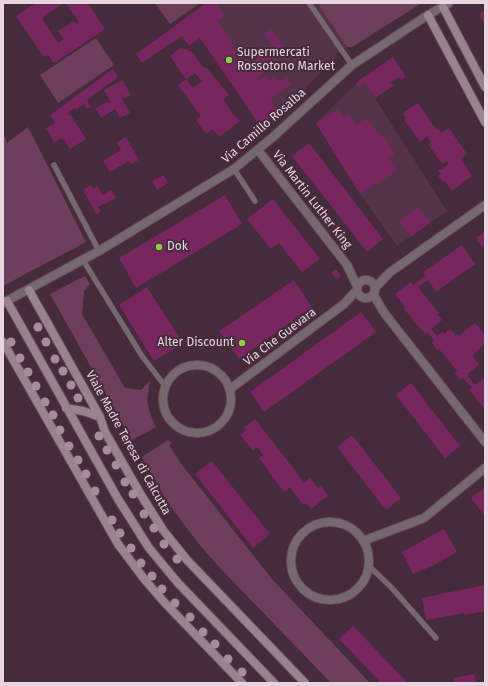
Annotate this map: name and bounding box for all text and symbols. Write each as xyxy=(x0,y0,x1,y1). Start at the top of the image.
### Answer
place label: Supermercati Rossotono Market xyxy=(237,46,335,74)
marker: Supermercati Rossotono Market xyxy=(224,55,234,65)
street label: Via Camillo Rosalba xyxy=(219,86,309,166)
street label: Via Martin Luther King xyxy=(269,148,355,252)
place label: Dok xyxy=(167,240,188,254)
marker: Dok xyxy=(154,242,164,252)
street label: Via Che Guevara xyxy=(241,305,319,369)
place label: Alter Discount xyxy=(158,336,234,350)
marker: Alter Discount xyxy=(237,338,247,348)
street label: Viale Madre Teresa di Calcutta xyxy=(82,368,174,518)

